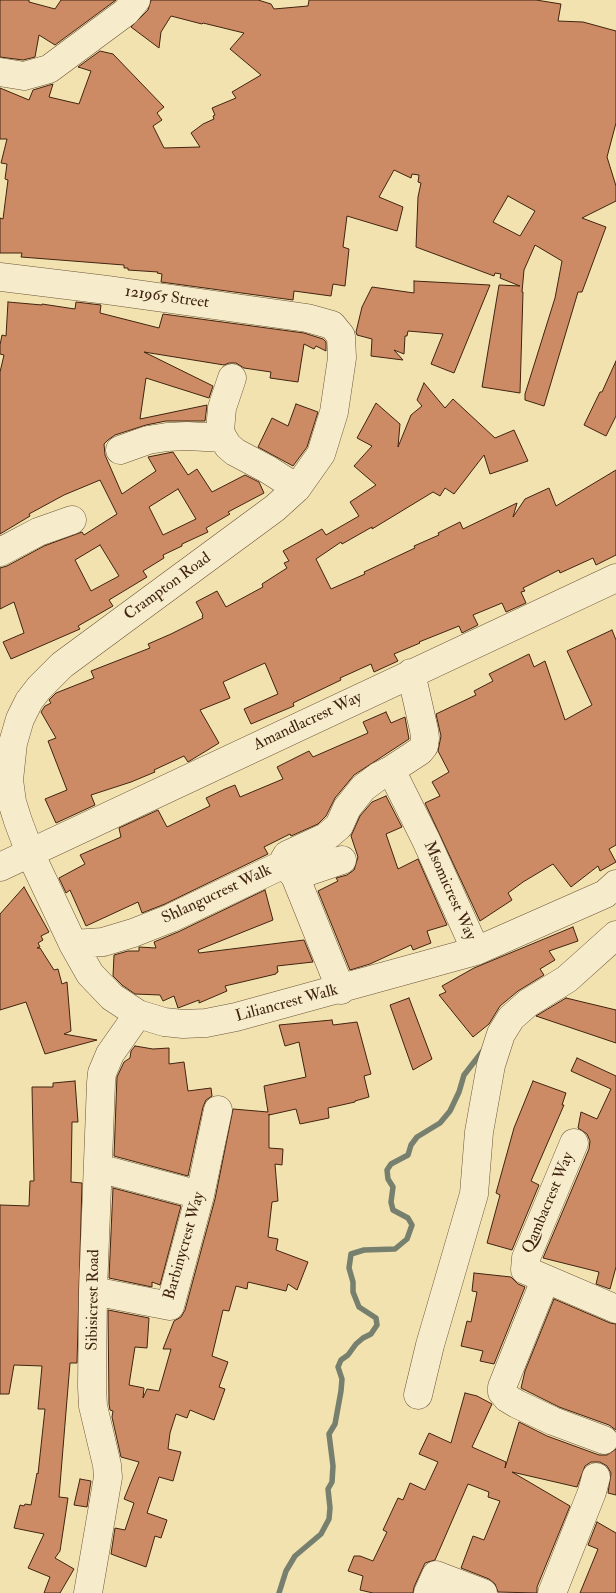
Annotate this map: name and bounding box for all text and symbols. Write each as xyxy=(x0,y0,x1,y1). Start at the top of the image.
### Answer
street label: 121965 Street xyxy=(124,283,210,313)
street label: Crampton Road xyxy=(121,549,215,625)
street label: Amandlacrest Way xyxy=(251,689,365,755)
street label: Msomicrest Way xyxy=(419,838,479,944)
street label: Shlangucrest Walk xyxy=(159,861,275,929)
street label: Liliancrest Walk xyxy=(234,981,340,1027)
street label: Qambacrest Way xyxy=(519,1149,579,1257)
street label: Barbinycrest Way xyxy=(160,1190,210,1302)
street label: Sibisicrest Road xyxy=(84,1249,104,1351)

